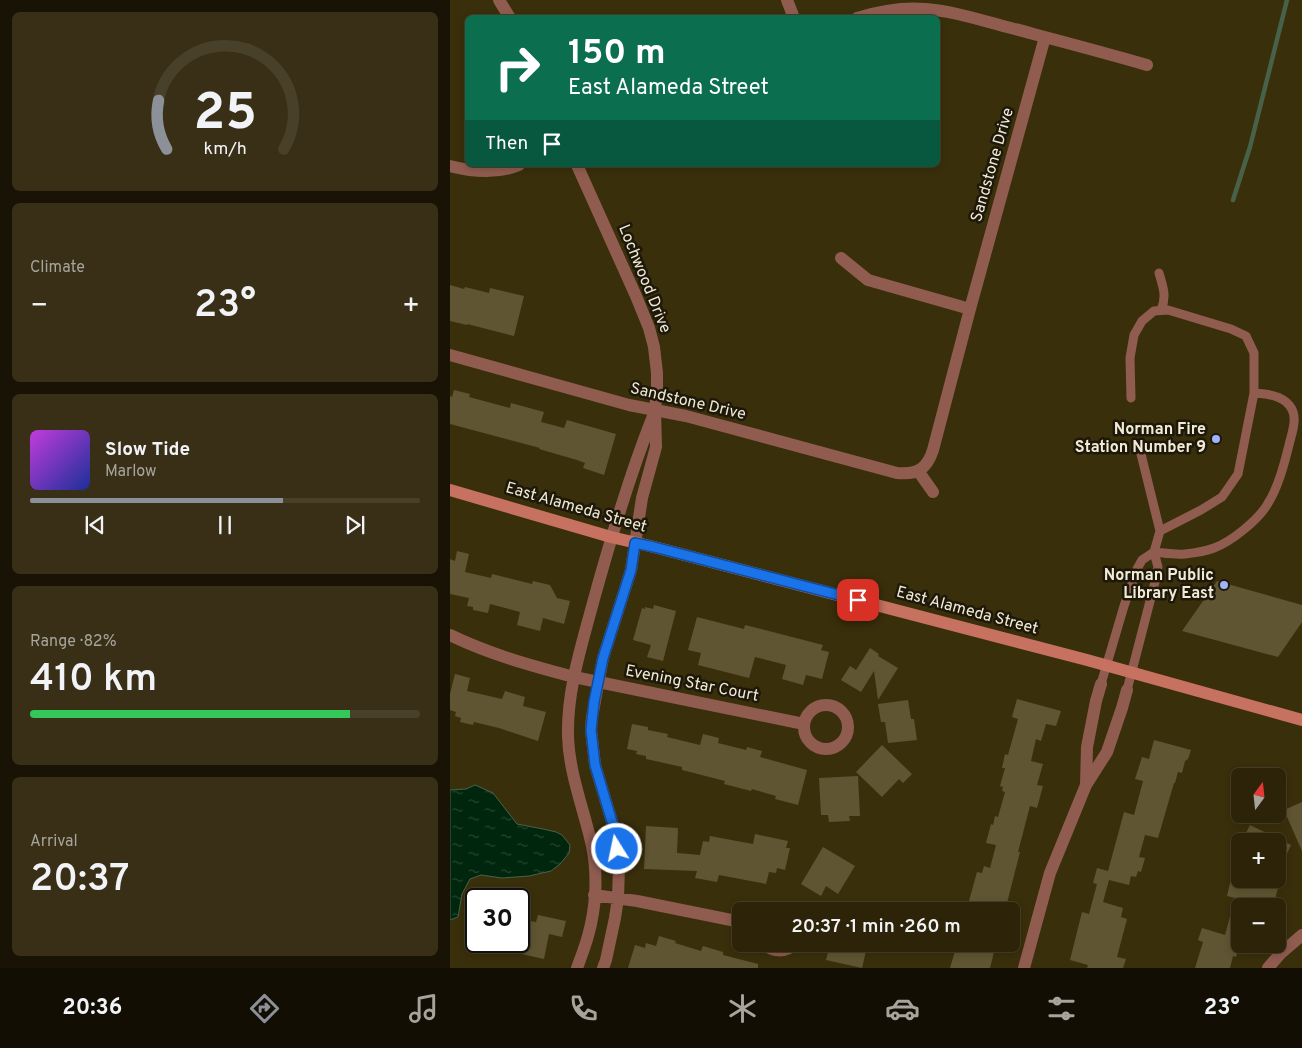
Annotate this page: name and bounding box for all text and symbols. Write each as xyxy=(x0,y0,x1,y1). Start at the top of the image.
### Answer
text: 150 m xyxy=(568,32,666,76)
icon: right xyxy=(485,35,550,100)
text: East Alameda Street xyxy=(568,75,769,102)
text: 25 xyxy=(193,82,257,148)
street label: Sandstone Drive xyxy=(967,106,1019,224)
icon: arrive xyxy=(538,130,566,158)
text: Then xyxy=(485,132,528,156)
text: km/h xyxy=(203,138,247,161)
street label: Lochwood Drive xyxy=(613,222,675,336)
text: Climate xyxy=(30,258,85,278)
text: 23° xyxy=(194,282,256,331)
text: − xyxy=(30,289,48,325)
text: + xyxy=(402,289,420,325)
street label: Sandstone Drive xyxy=(628,379,748,425)
place label: Norman Fire Station Number 9 xyxy=(1075,420,1206,458)
marker: Norman Fire Station Number 9 xyxy=(1210,433,1222,445)
text: Slow Tide xyxy=(105,438,190,462)
text: Marlow xyxy=(105,462,157,482)
street label: East Alameda Street xyxy=(503,478,649,538)
icon: previous xyxy=(81,511,109,539)
icon: pause xyxy=(211,511,239,539)
icon: next xyxy=(341,511,369,539)
place label: Norman Public Library East xyxy=(1104,566,1214,604)
pin xyxy=(837,579,879,621)
marker: Norman Public Library East xyxy=(1218,579,1230,591)
street label: East Alameda Street xyxy=(894,582,1040,640)
icon: arrive xyxy=(844,586,872,614)
text: Range · 82% xyxy=(30,632,117,652)
text: 410 km xyxy=(30,656,157,705)
street label: Evening Star Court xyxy=(624,661,760,707)
north arrow xyxy=(1231,768,1286,822)
map controls xyxy=(1231,768,1286,953)
position arrow xyxy=(590,822,642,874)
text: Arrival xyxy=(30,832,78,852)
button: + xyxy=(1231,833,1286,888)
text: 20:37 xyxy=(30,856,130,905)
speed limit sign: 30 xyxy=(465,888,530,953)
button: − xyxy=(1231,898,1286,953)
text: 20:37 · 1 min · 260 m xyxy=(791,915,961,939)
icon: directions xyxy=(247,991,282,1026)
icon: music xyxy=(406,991,441,1026)
icon: phone xyxy=(566,991,601,1026)
icon: climate xyxy=(725,991,760,1026)
icon: car xyxy=(885,991,920,1026)
icon: filters xyxy=(1044,991,1079,1026)
text: 20:36 xyxy=(62,995,122,1022)
text: 23° xyxy=(1204,995,1240,1022)

